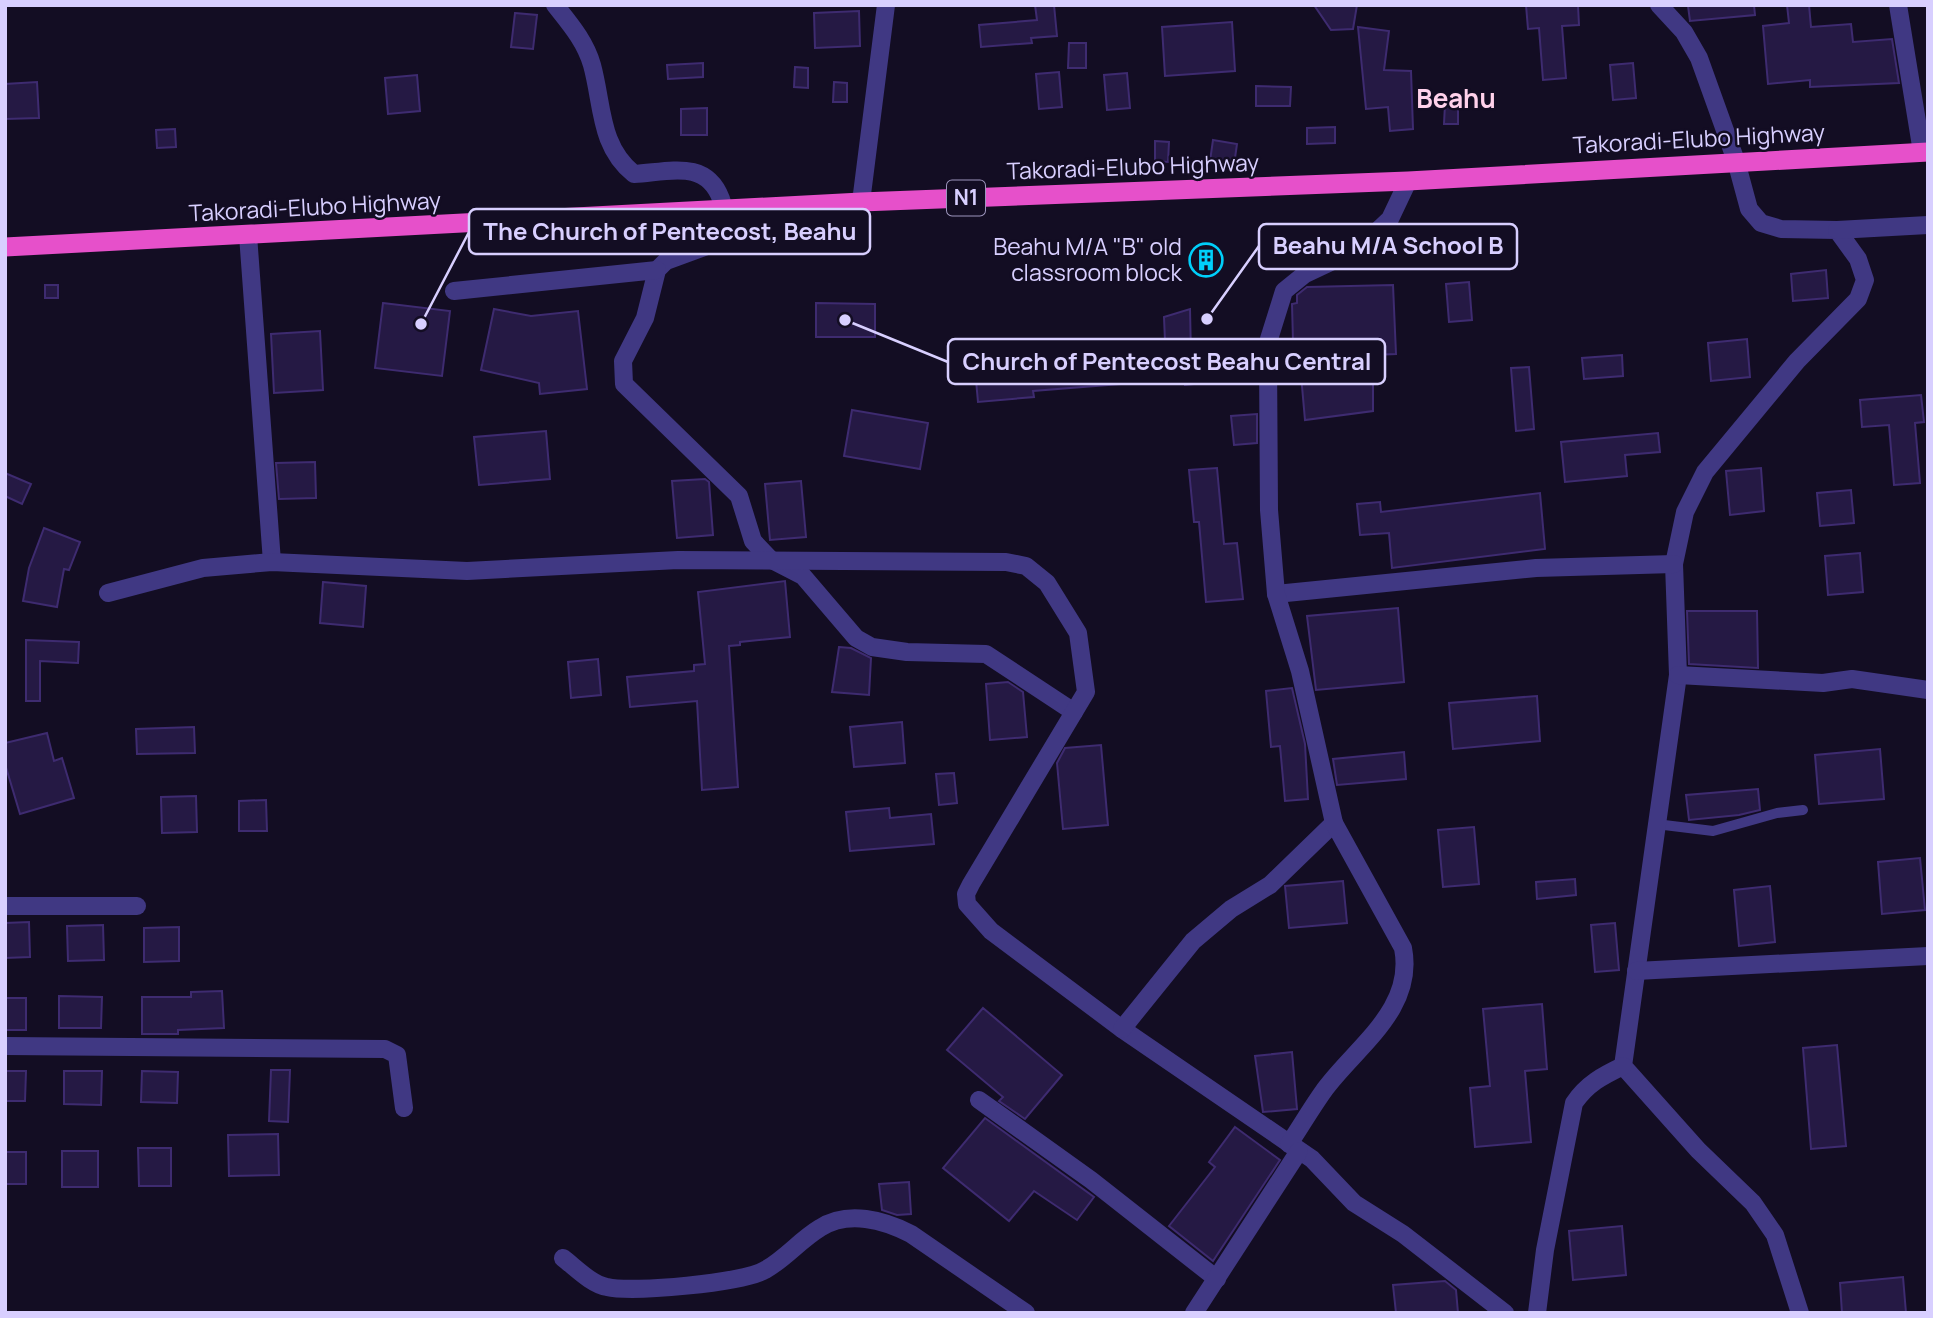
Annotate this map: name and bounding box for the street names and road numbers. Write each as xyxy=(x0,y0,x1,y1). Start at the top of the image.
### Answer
street label: Takoradi-Elubo Highway xyxy=(1572,115,1826,161)
street label: Takoradi-Elubo Highway xyxy=(1006,146,1260,186)
road number: N1 xyxy=(947,180,985,216)
street label: Takoradi-Elubo Highway xyxy=(188,183,442,229)

